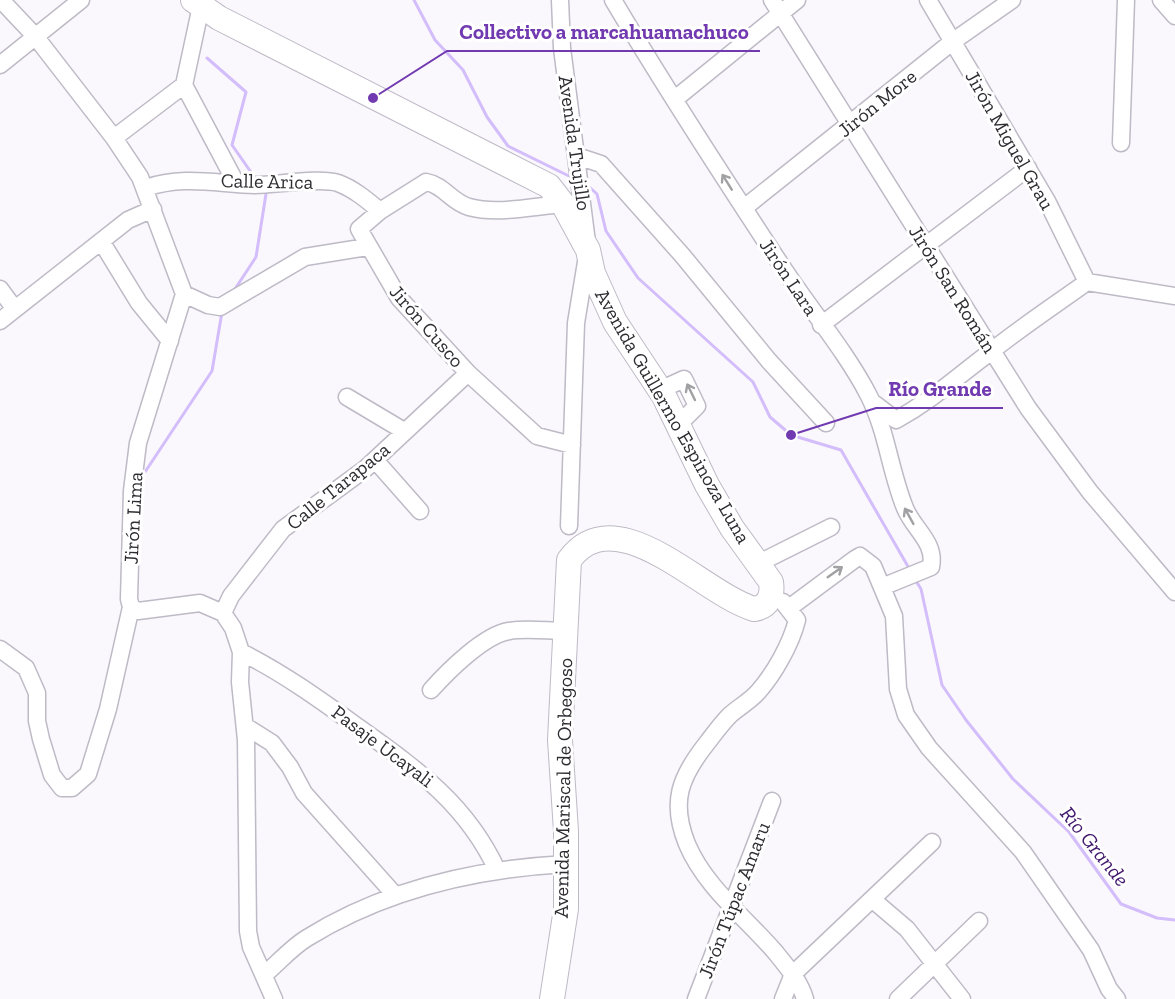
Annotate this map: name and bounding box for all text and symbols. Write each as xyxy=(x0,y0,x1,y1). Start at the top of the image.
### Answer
callout: Collectivo a marcahuamachuco xyxy=(447,12,760,51)
text: Collectivo a marcahuamachuco xyxy=(459,19,749,44)
street label: Jirón More xyxy=(833,64,921,142)
street label: Jirón Miguel Grau xyxy=(960,66,1060,214)
street label: Avenida Trujillo xyxy=(554,74,596,212)
street label: Calle Arica xyxy=(221,168,314,194)
one-way arrow xyxy=(721,174,733,191)
street label: Jirón San Román xyxy=(904,221,1002,358)
street label: Jirón Lara xyxy=(755,234,824,320)
street label: Jirón Cusco xyxy=(385,280,469,372)
street label: Avenida Guillermo Espinoza Luna xyxy=(590,284,756,548)
callout: Río Grande xyxy=(876,369,1003,408)
text: Río Grande xyxy=(888,376,992,401)
one-way arrow xyxy=(684,384,696,402)
street label: Calle Tarapaca xyxy=(282,437,395,535)
street label: Jirón Lima xyxy=(119,471,147,565)
one-way arrow xyxy=(903,508,914,526)
one-way arrow xyxy=(826,566,843,578)
street label: Avenida Mariscal de Orbegoso xyxy=(549,658,577,918)
street label: Pasaje Ucayali xyxy=(327,700,439,792)
water label: Río Grande xyxy=(1055,801,1135,891)
street label: Jirón Túpac Amaru xyxy=(693,818,775,982)

